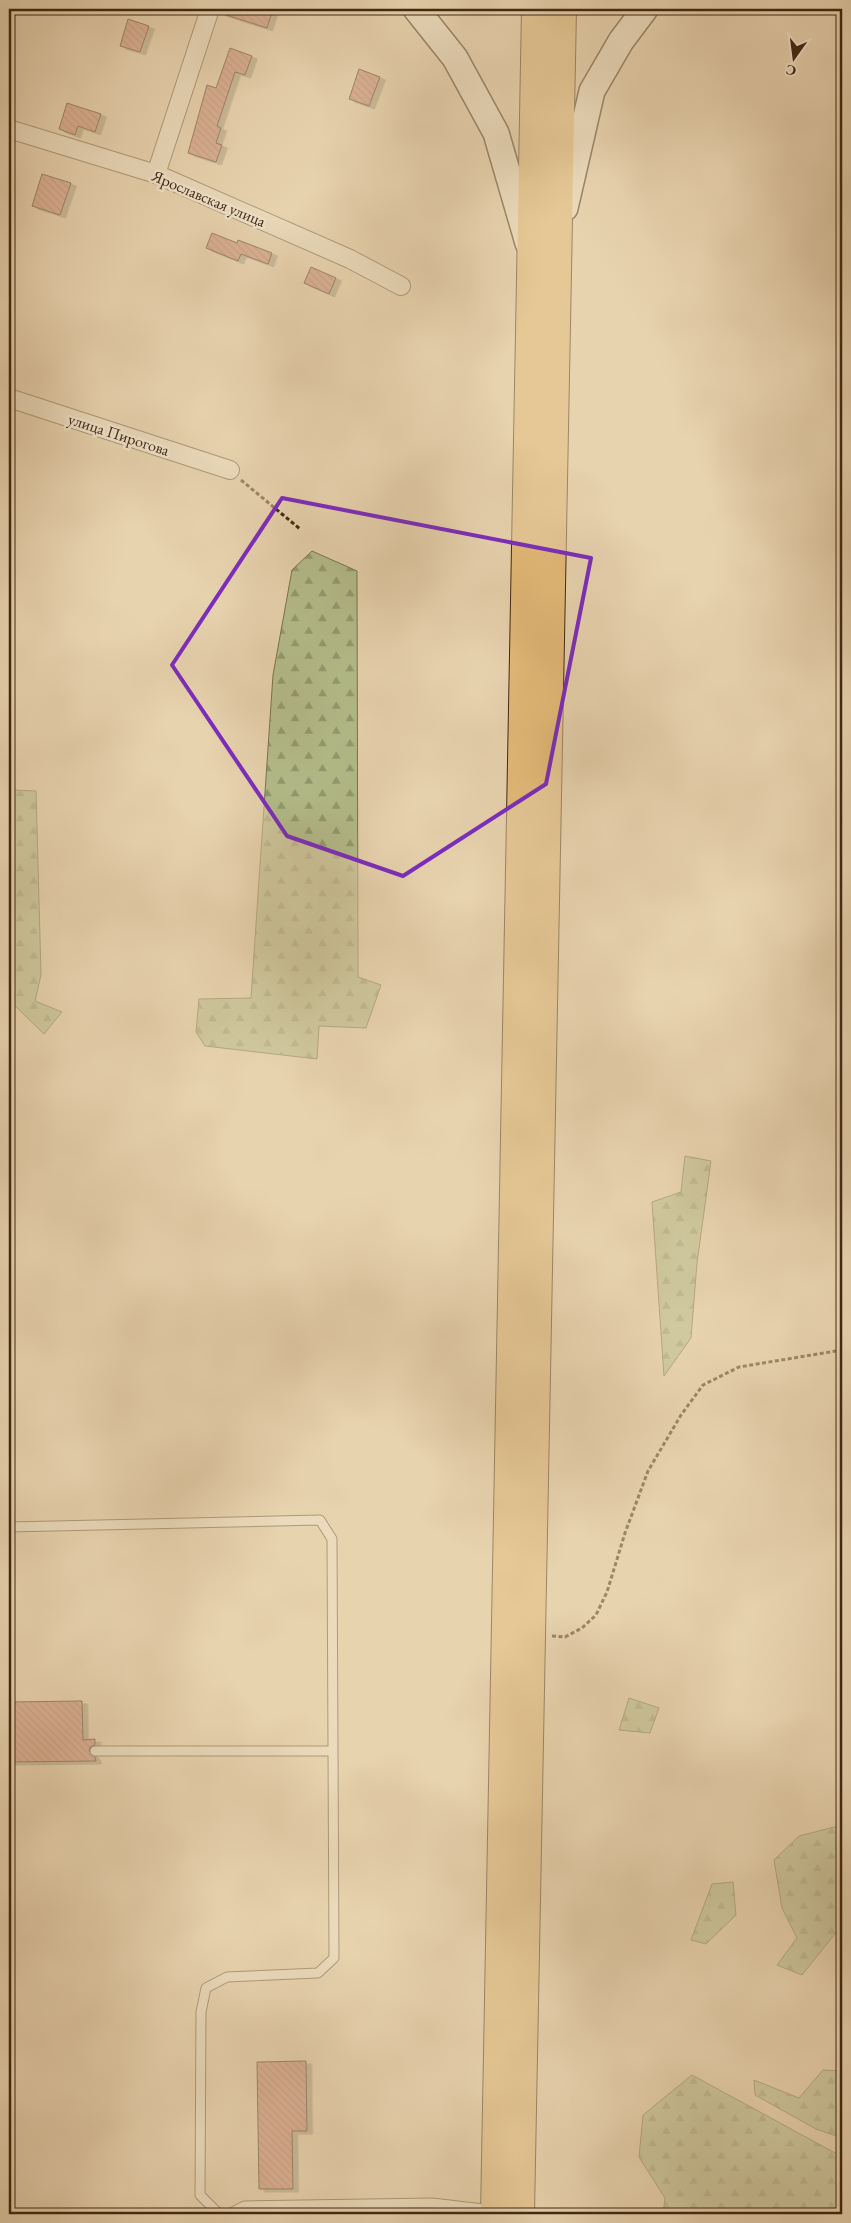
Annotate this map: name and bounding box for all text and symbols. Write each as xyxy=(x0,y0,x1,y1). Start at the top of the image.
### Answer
north arrow xyxy=(768,32,818,82)
text: С xyxy=(784,61,798,81)
street label: Ярославская улица xyxy=(148,165,269,232)
street label: улица Пирогова xyxy=(66,408,173,461)

